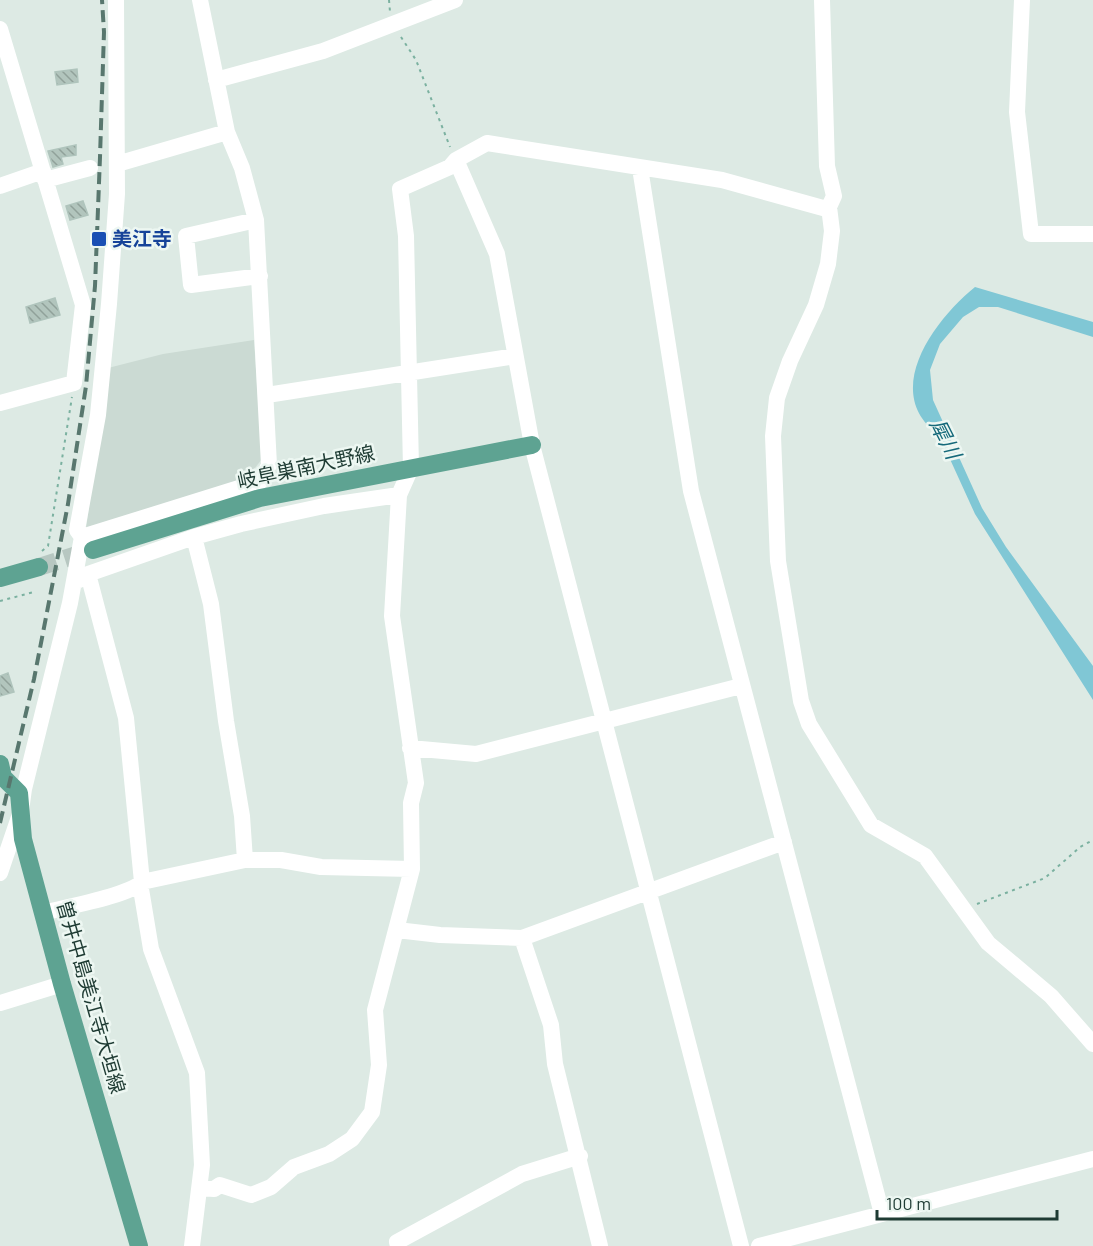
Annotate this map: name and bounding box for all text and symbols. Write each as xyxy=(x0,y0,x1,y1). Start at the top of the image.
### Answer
place label: 美江寺 xyxy=(112,226,172,250)
marker: 美江寺 xyxy=(90,230,108,248)
water label: 犀川 xyxy=(926,414,968,464)
street label: 岐阜巣南大野線 xyxy=(235,440,377,492)
street label: 曽井中島美江寺大垣線 xyxy=(53,897,131,1096)
scale bar xyxy=(877,1183,1057,1221)
text: 100 m xyxy=(886,1192,931,1214)

